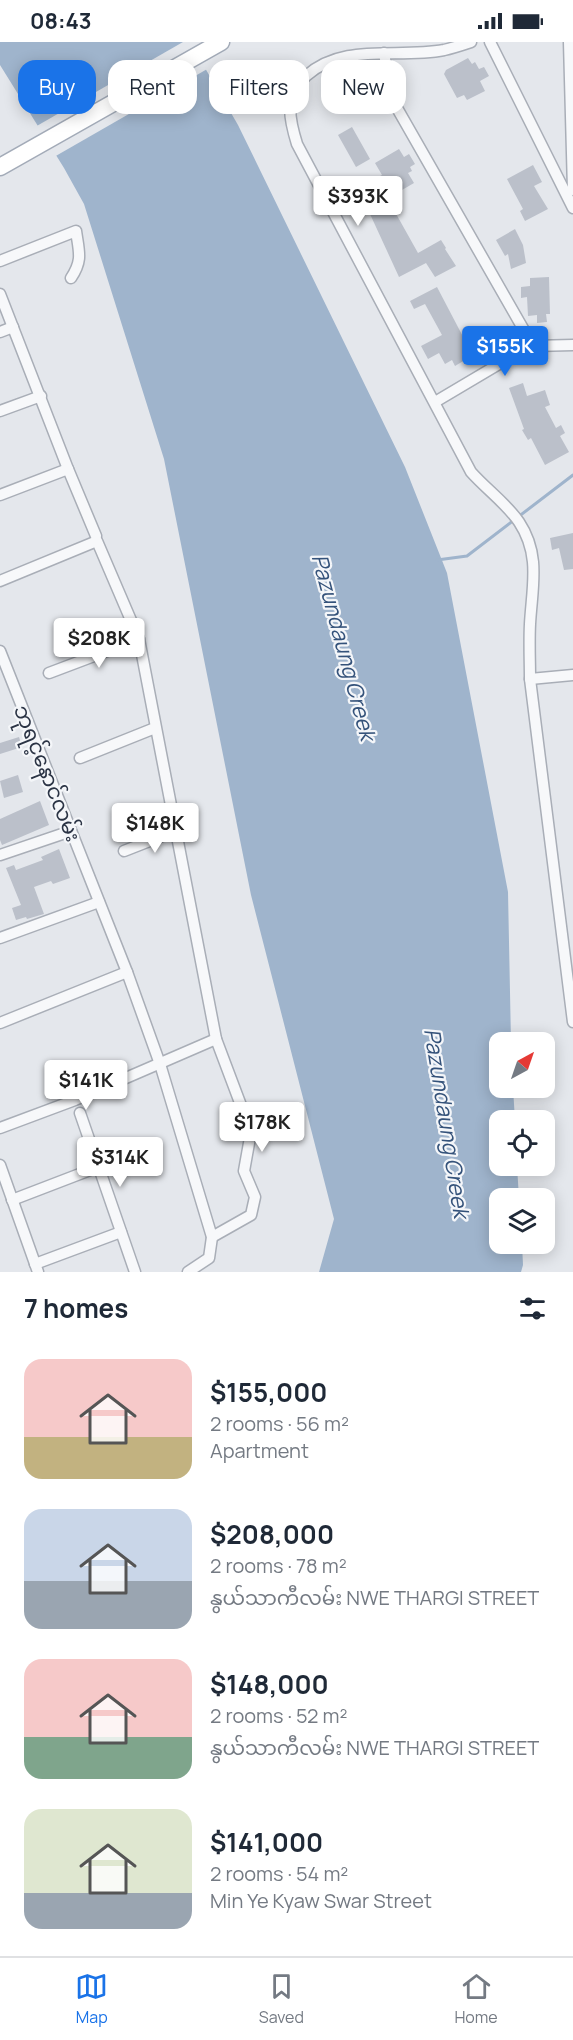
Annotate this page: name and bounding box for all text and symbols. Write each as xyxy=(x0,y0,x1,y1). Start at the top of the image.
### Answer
text: 08:43 xyxy=(30,6,92,36)
chip: Buy xyxy=(18,60,96,114)
chip: Rent xyxy=(108,60,197,114)
chip: Filters xyxy=(209,60,309,114)
chip: New xyxy=(321,60,406,114)
pin: $393K xyxy=(316,176,400,227)
text: $393K xyxy=(327,182,389,209)
pin: $155K xyxy=(463,326,547,377)
text: $155K xyxy=(476,332,534,359)
water label: Pazundaung Creek xyxy=(305,551,384,746)
pin: $208K xyxy=(57,618,141,669)
text: $208K xyxy=(68,624,130,651)
street label: ဘုရင့်နောင်လမ်း xyxy=(4,700,89,847)
pin: $148K xyxy=(113,803,197,854)
text: $148K xyxy=(126,809,184,836)
water label: Pazundaung Creek xyxy=(417,1026,477,1223)
north arrow xyxy=(489,1032,555,1098)
map controls xyxy=(489,1032,555,1254)
pin: $141K xyxy=(44,1060,128,1111)
text: $141K xyxy=(58,1066,114,1093)
pin: $178K xyxy=(220,1102,304,1153)
text: $178K xyxy=(233,1108,291,1135)
button: locate xyxy=(489,1110,555,1176)
pin: $314K xyxy=(78,1137,162,1188)
text: $314K xyxy=(91,1143,149,1170)
button: layers xyxy=(489,1188,555,1254)
text: 7 homes xyxy=(24,1290,128,1326)
icon: filters xyxy=(516,1292,549,1325)
text: $155,000 xyxy=(210,1374,327,1410)
icon: home xyxy=(72,1383,144,1455)
text: 2 rooms · 56 m² xyxy=(210,1410,349,1437)
text: Apartment xyxy=(210,1437,309,1464)
text: $208,000 xyxy=(210,1516,334,1552)
icon: home xyxy=(72,1533,144,1605)
text: 2 rooms · 78 m² xyxy=(210,1552,347,1579)
text: နွယ်သာကီလမ်း NWE THARGI STREET xyxy=(210,1584,539,1611)
text: $148,000 xyxy=(210,1666,329,1702)
icon: home xyxy=(72,1683,144,1755)
text: 2 rooms · 52 m² xyxy=(210,1702,347,1729)
text: နွယ်သာကီလမ်း NWE THARGI STREET xyxy=(210,1734,539,1761)
text: $141,000 xyxy=(210,1824,323,1860)
icon: home xyxy=(72,1833,144,1905)
text: 2 rooms · 54 m² xyxy=(210,1860,348,1887)
text: Min Ye Kyaw Swar Street xyxy=(210,1887,432,1914)
tab: Map xyxy=(75,1970,108,2028)
tab: Saved xyxy=(259,1970,304,2028)
tab: Home xyxy=(454,1970,498,2028)

